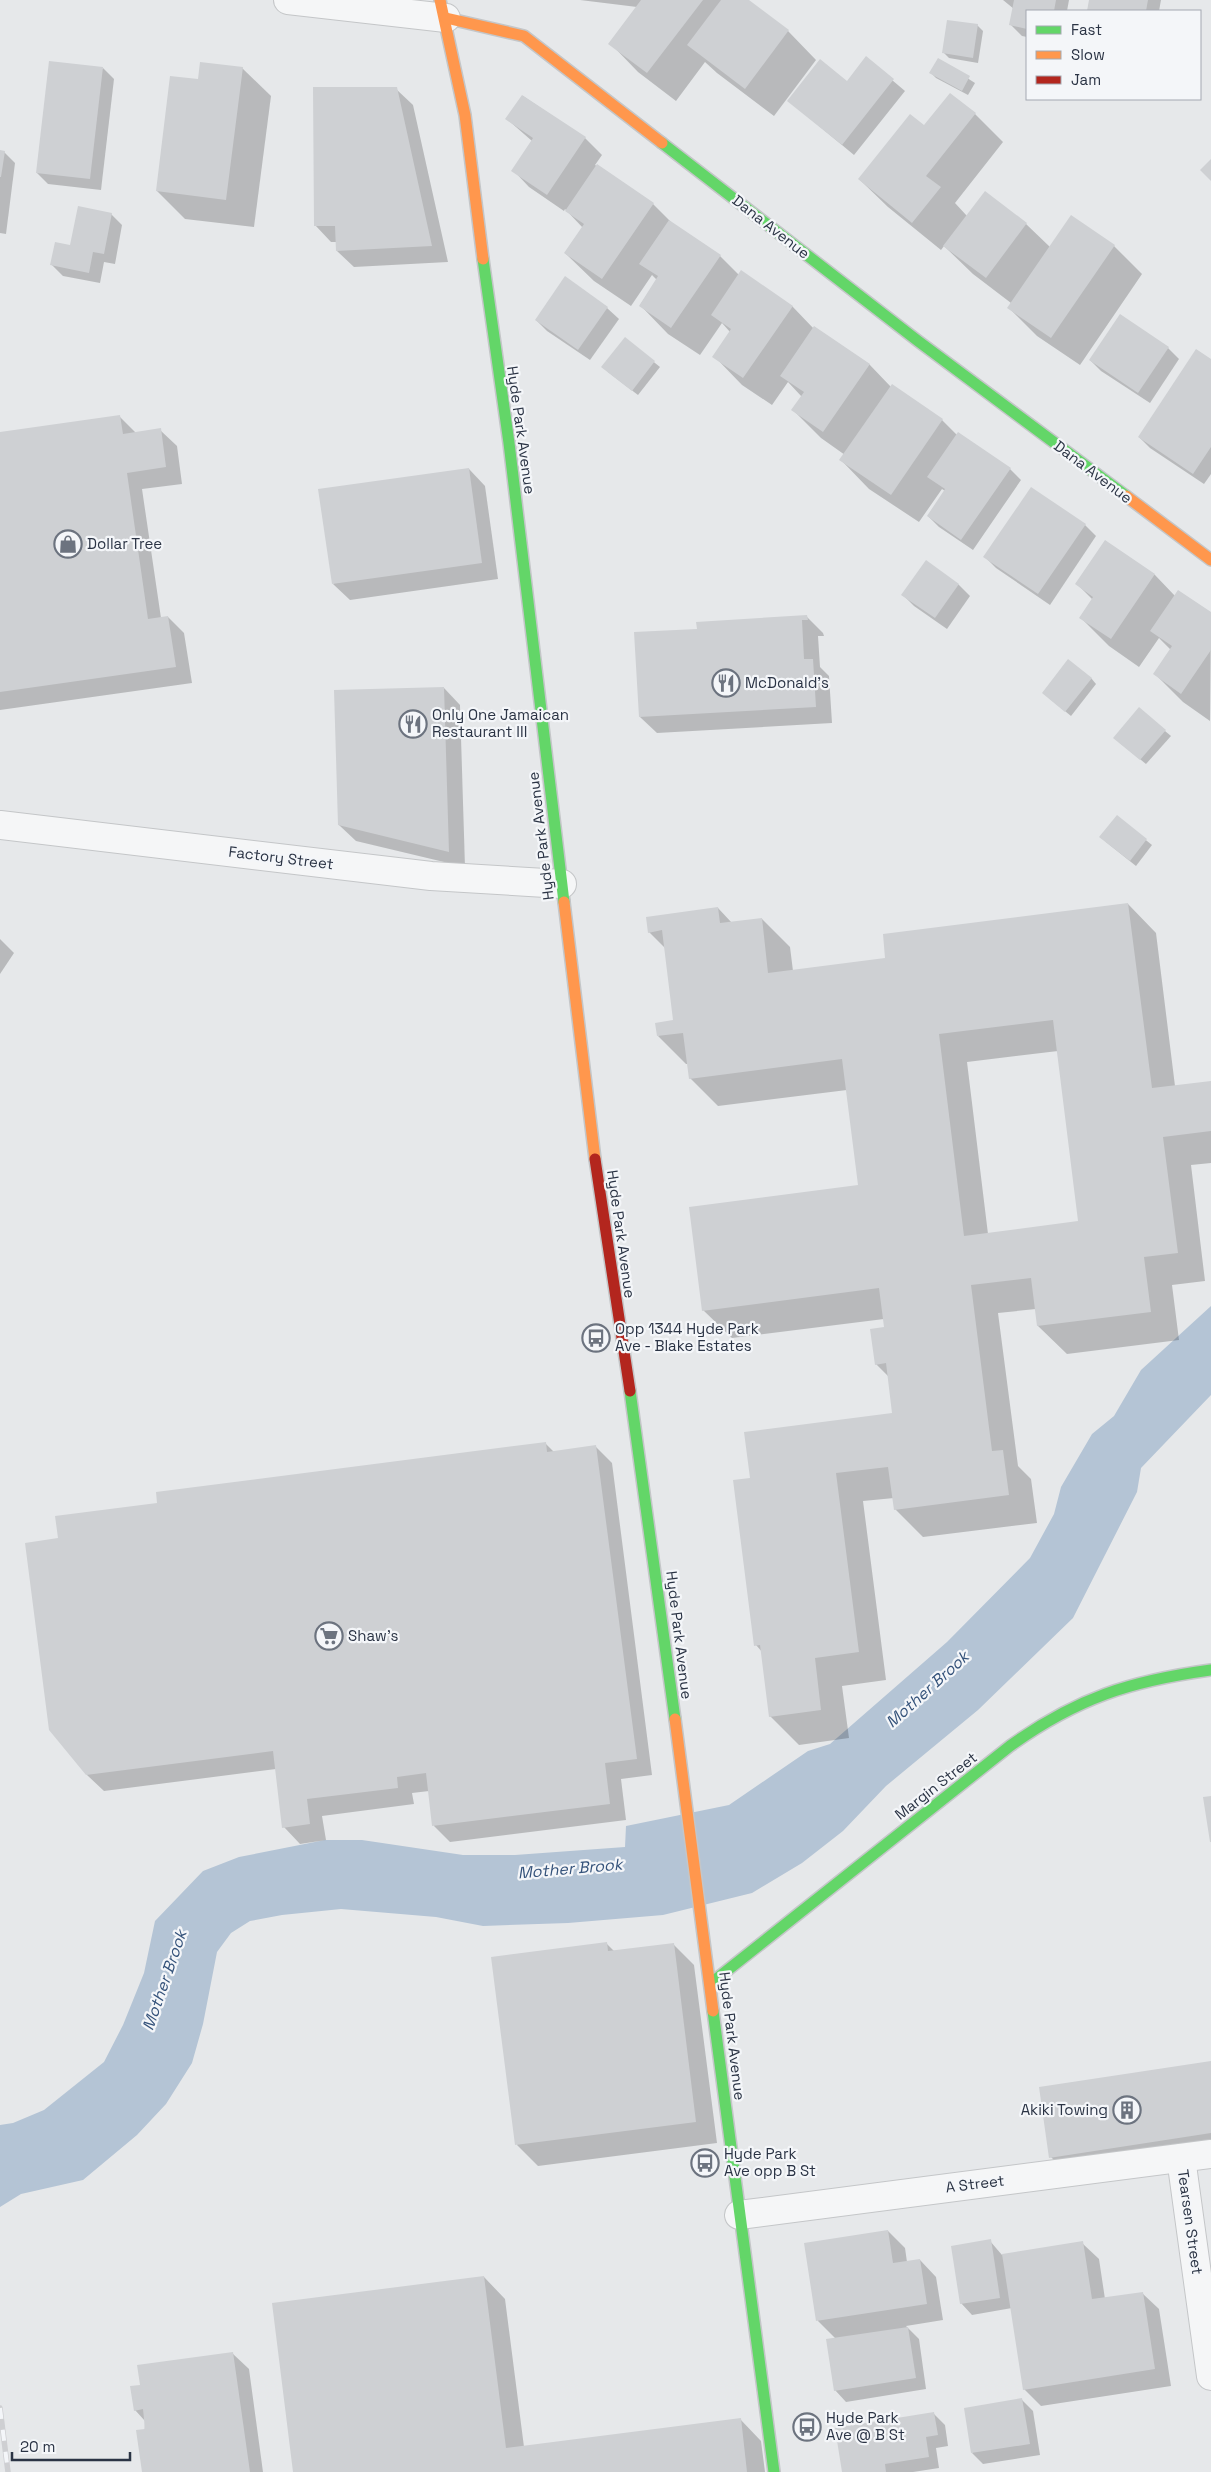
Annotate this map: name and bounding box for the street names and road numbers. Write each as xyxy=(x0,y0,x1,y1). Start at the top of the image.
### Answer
street label: Dana Avenue xyxy=(729,190,814,263)
street label: Hyde Park Avenue xyxy=(503,365,540,495)
street label: Dana Avenue xyxy=(1050,436,1136,507)
street label: Hyde Park Avenue xyxy=(523,771,558,901)
street label: Factory Street xyxy=(228,842,335,873)
street label: Hyde Park Avenue xyxy=(603,1169,640,1299)
street label: Hyde Park Avenue xyxy=(662,1570,697,1700)
street label: Margin Street xyxy=(891,1748,981,1824)
street label: Hyde Park Avenue xyxy=(715,1971,750,2101)
street label: Tearsen Street xyxy=(1174,2168,1207,2276)
street label: A Street xyxy=(945,2170,1005,2197)

